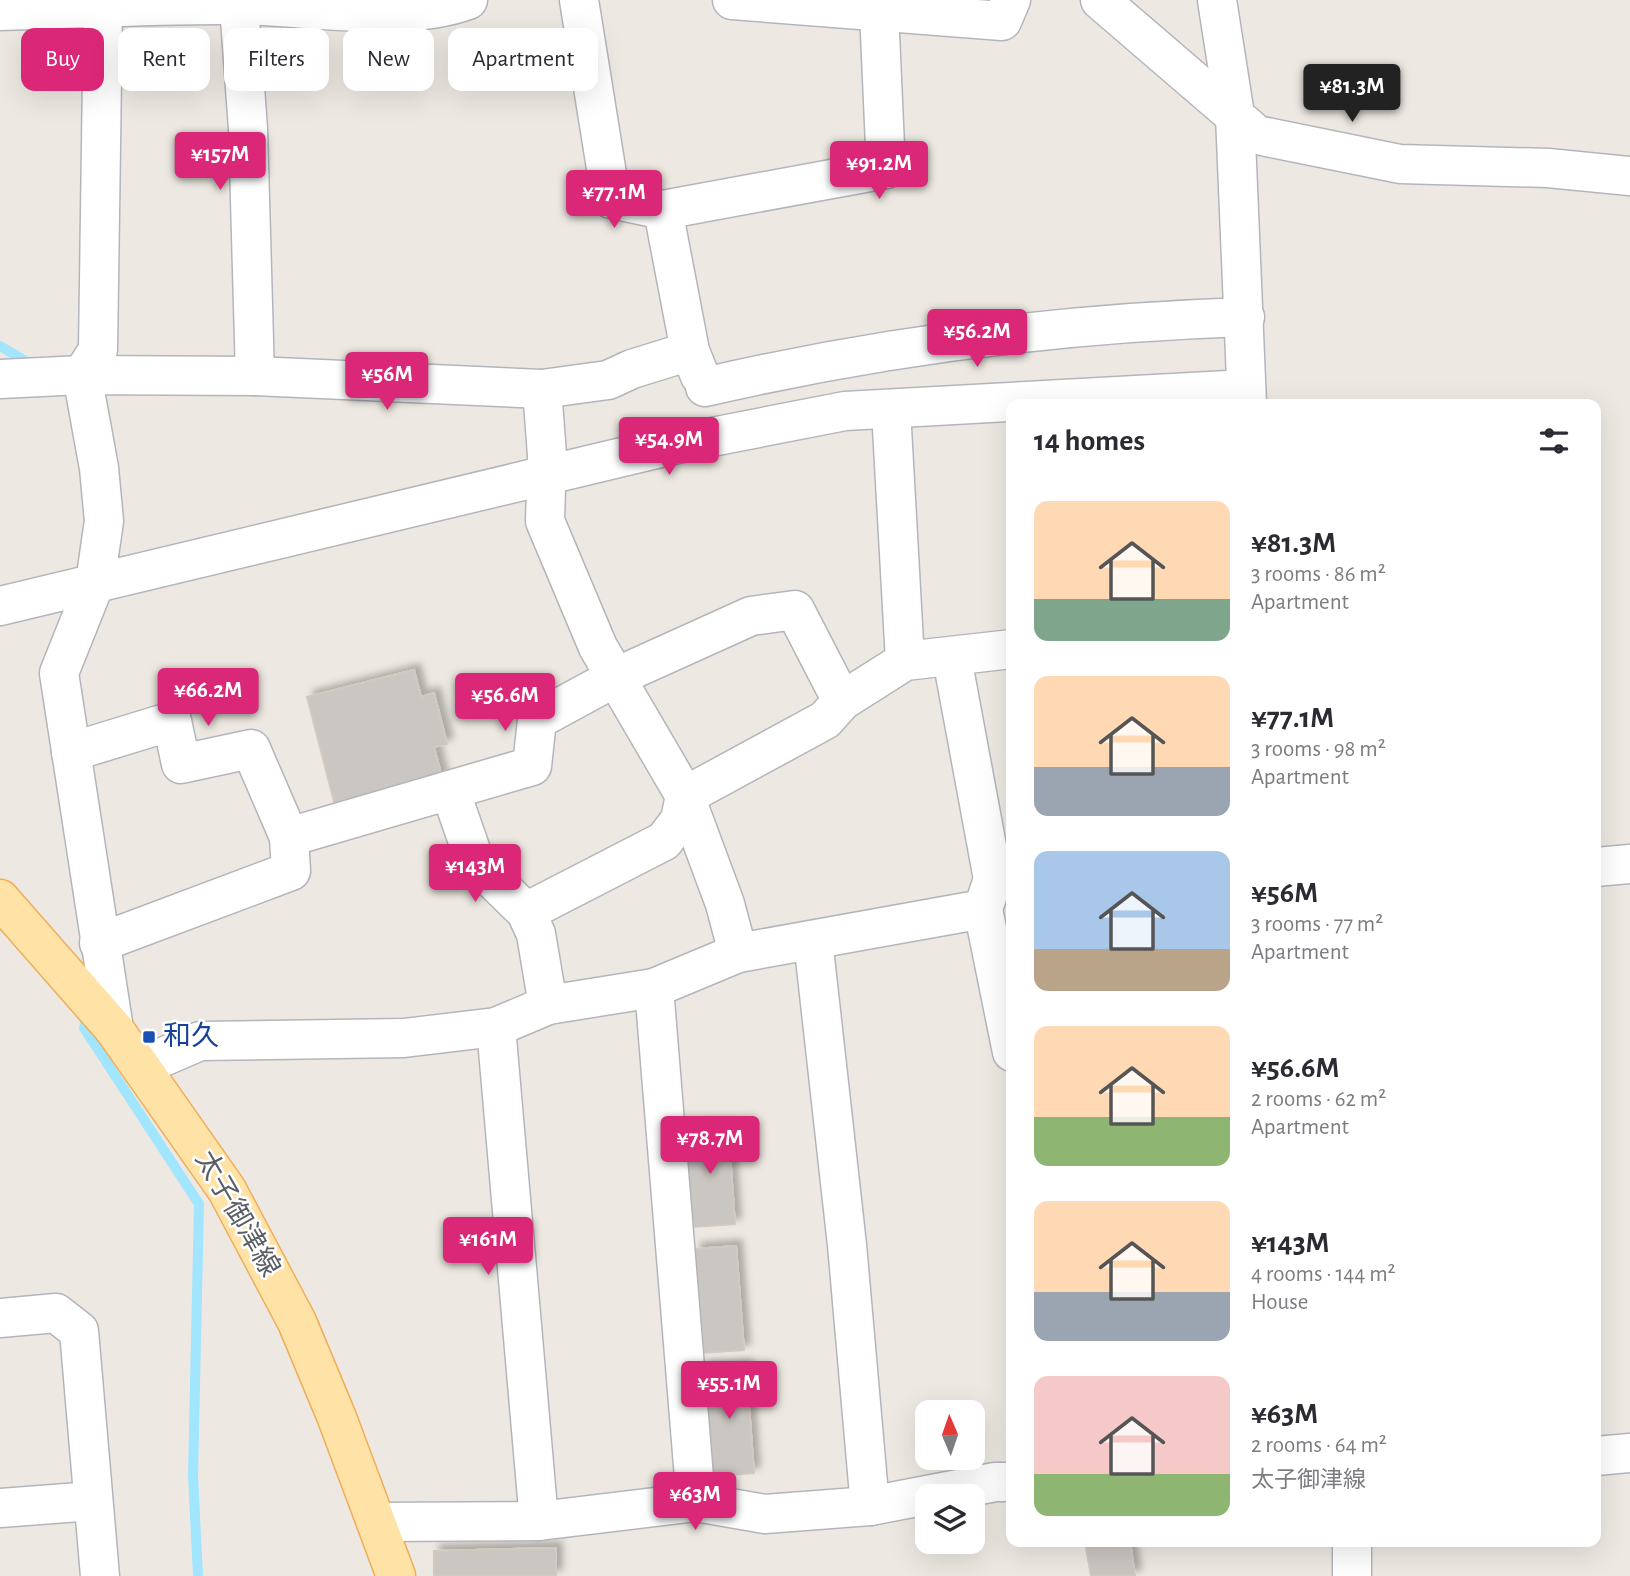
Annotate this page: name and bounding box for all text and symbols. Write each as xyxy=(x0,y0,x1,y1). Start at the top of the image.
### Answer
chip: Buy xyxy=(21,28,104,91)
chip: Rent xyxy=(118,28,210,91)
chip: Filters xyxy=(224,28,329,91)
chip: New xyxy=(343,28,434,91)
chip: Apartment xyxy=(448,28,598,91)
pin: ¥81.3M xyxy=(1295,64,1409,124)
text: ¥81.3M xyxy=(1319,75,1385,98)
pin: ¥157M xyxy=(171,132,269,192)
pin: ¥91.2M xyxy=(822,142,936,201)
text: ¥157M xyxy=(191,143,249,166)
text: ¥91.2M xyxy=(846,152,912,175)
pin: ¥77.1M xyxy=(557,170,671,230)
text: ¥77.1M xyxy=(582,181,646,204)
pin: ¥56.2M xyxy=(920,310,1034,369)
text: ¥56.2M xyxy=(943,320,1011,343)
pin: ¥56M xyxy=(346,352,428,412)
text: ¥56M xyxy=(361,363,413,386)
pin: ¥54.9M xyxy=(612,418,726,477)
icon: filters xyxy=(1535,422,1573,460)
text: 14 homes xyxy=(1034,426,1145,456)
text: ¥54.9M xyxy=(635,428,703,451)
text: ¥81.3M xyxy=(1251,528,1336,558)
icon: home xyxy=(1090,529,1174,613)
text: 3 rooms · 86 m² xyxy=(1251,563,1386,586)
text: Apartment xyxy=(1251,591,1349,614)
pin: ¥66.2M xyxy=(151,668,265,728)
pin: ¥56.6M xyxy=(448,674,562,733)
text: ¥66.2M xyxy=(174,679,242,702)
text: ¥56.6M xyxy=(471,684,539,707)
text: ¥77.1M xyxy=(1251,703,1334,733)
icon: home xyxy=(1090,704,1174,788)
text: 3 rooms · 98 m² xyxy=(1251,738,1386,761)
text: Apartment xyxy=(1251,766,1349,789)
pin: ¥143M xyxy=(426,844,524,904)
text: ¥143M xyxy=(445,855,505,878)
text: ¥56M xyxy=(1251,878,1318,908)
icon: home xyxy=(1090,879,1174,963)
text: 3 rooms · 77 m² xyxy=(1251,913,1383,936)
text: Apartment xyxy=(1251,941,1349,964)
place label: 和久 xyxy=(163,1021,219,1051)
marker: 和久 xyxy=(141,1029,157,1045)
text: ¥56.6M xyxy=(1251,1053,1340,1083)
icon: home xyxy=(1090,1054,1174,1138)
text: 2 rooms · 62 m² xyxy=(1251,1088,1386,1111)
pin: ¥78.7M xyxy=(653,1116,767,1176)
text: Apartment xyxy=(1251,1116,1349,1139)
text: ¥78.7M xyxy=(677,1127,743,1150)
street label: 太子御津線 xyxy=(190,1145,286,1282)
pin: ¥161M xyxy=(439,1218,537,1277)
text: ¥161M xyxy=(459,1228,517,1251)
text: ¥143M xyxy=(1251,1228,1330,1258)
icon: home xyxy=(1090,1229,1174,1313)
text: 4 rooms · 144 m² xyxy=(1251,1263,1396,1286)
text: House xyxy=(1251,1291,1308,1314)
pin: ¥55.1M xyxy=(672,1362,786,1421)
text: ¥55.1M xyxy=(697,1372,761,1395)
text: ¥63M xyxy=(1251,1399,1318,1429)
north arrow xyxy=(915,1400,985,1470)
map controls xyxy=(915,1400,985,1554)
icon: home xyxy=(1090,1404,1174,1488)
text: 2 rooms · 64 m² xyxy=(1251,1434,1387,1457)
text: 太子御津線 xyxy=(1251,1469,1366,1492)
pin: ¥63M xyxy=(654,1472,736,1532)
text: ¥63M xyxy=(669,1483,721,1506)
button: layers xyxy=(915,1484,985,1554)

